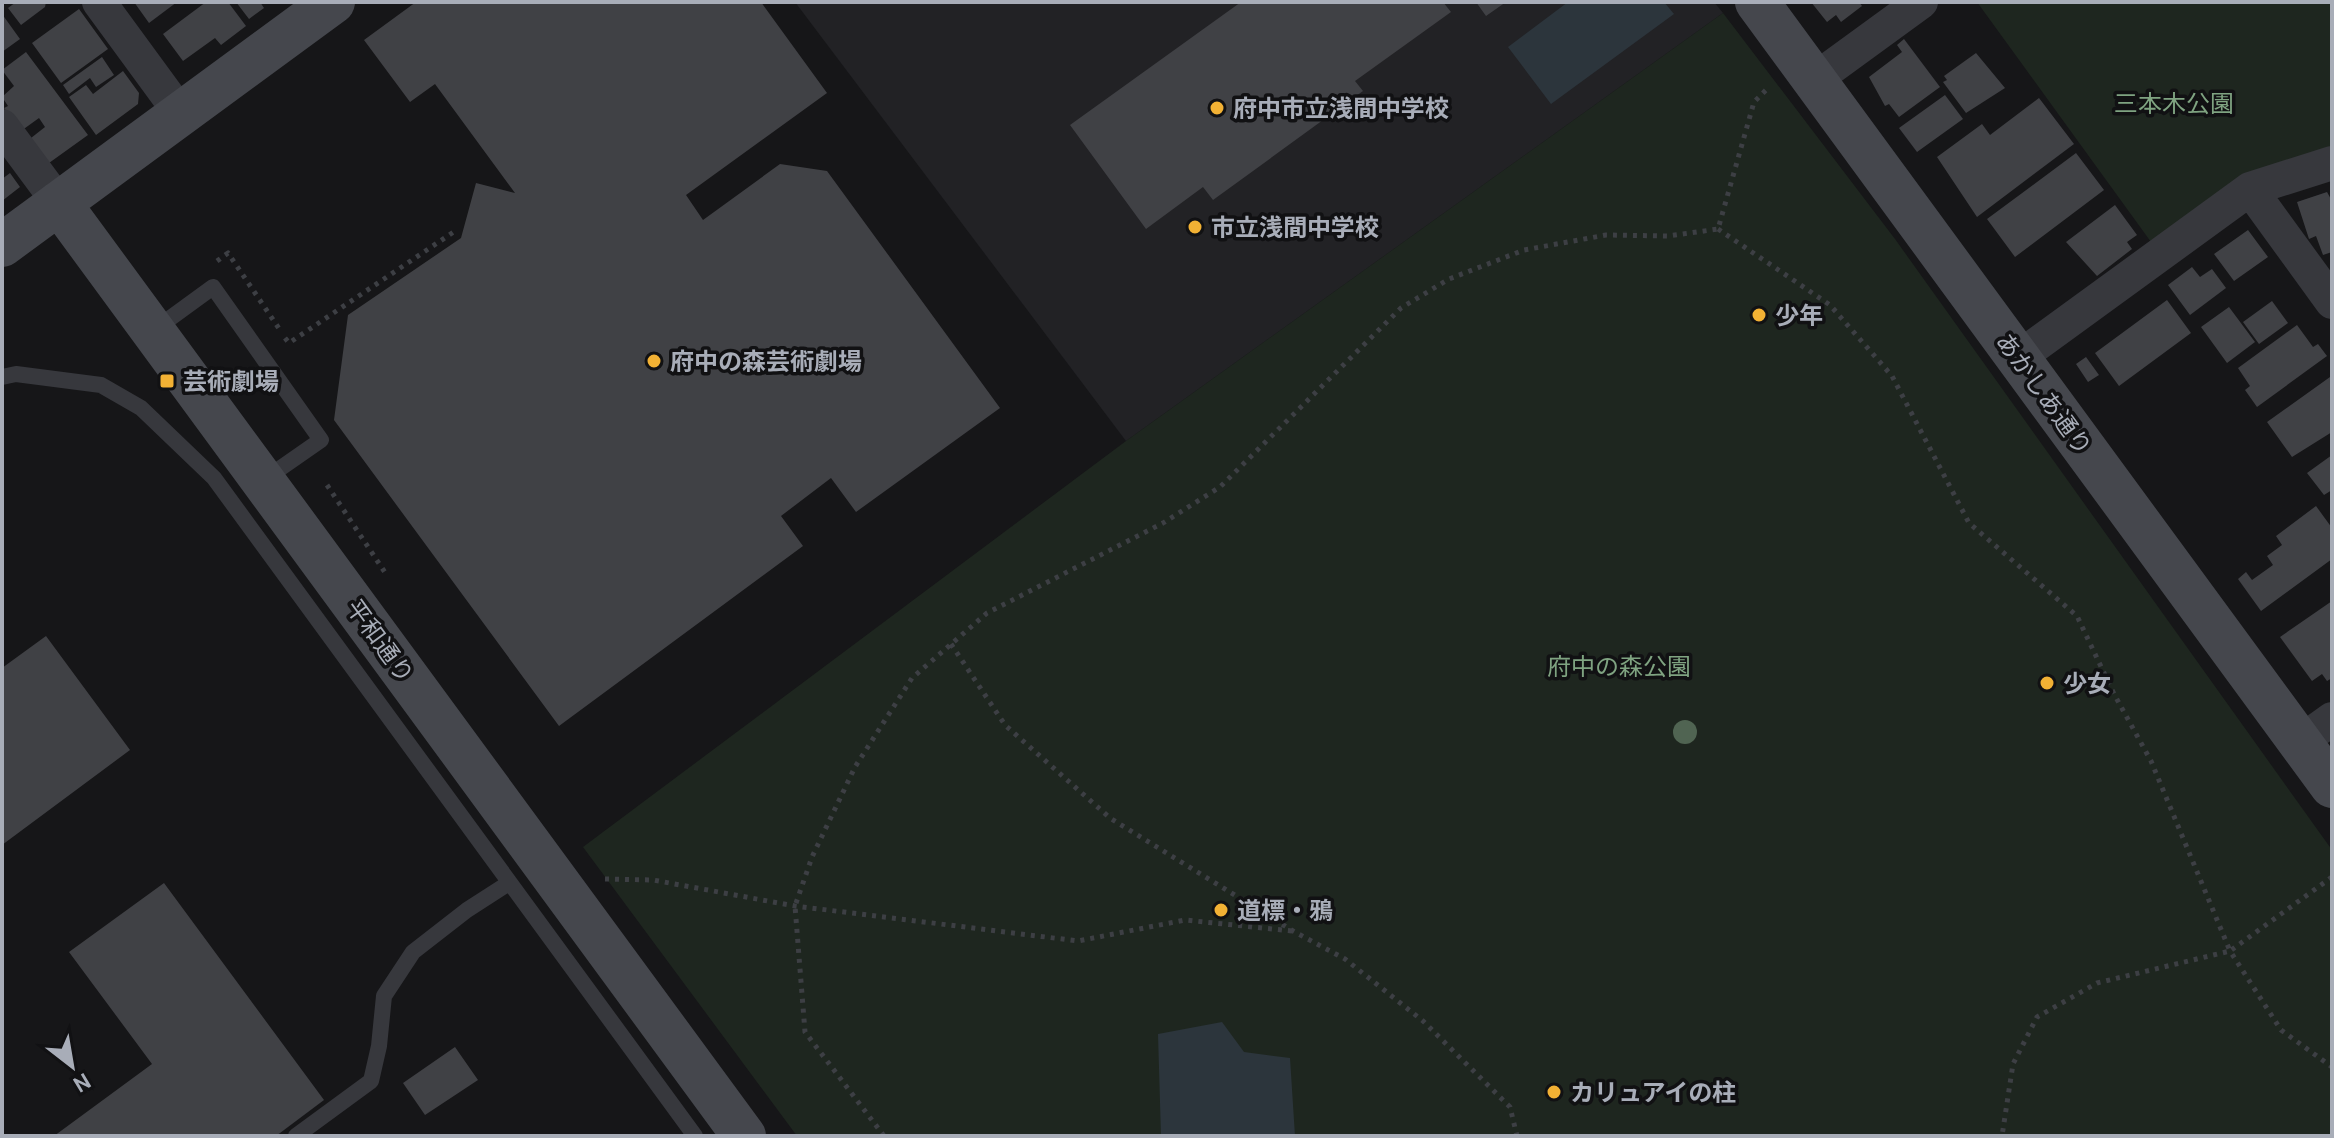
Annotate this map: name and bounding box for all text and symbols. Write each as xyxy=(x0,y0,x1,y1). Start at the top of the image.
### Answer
park label: 三本木公園 xyxy=(2114,89,2234,118)
place label: 府中市立浅間中学校 xyxy=(1233,94,1449,123)
marker: 府中市立浅間中学校 xyxy=(1208,99,1226,117)
place label: 市立浅間中学校 xyxy=(1211,213,1379,242)
marker: 市立浅間中学校 xyxy=(1186,218,1204,236)
place label: 少年 xyxy=(1775,301,1823,330)
marker: 少年 xyxy=(1750,306,1768,324)
street label: あかしあ通り xyxy=(1990,327,2098,461)
place label: 府中の森芸術劇場 xyxy=(670,347,862,376)
marker: 府中の森芸術劇場 xyxy=(645,352,663,370)
place label: 芸術劇場 xyxy=(183,367,279,396)
marker: 芸術劇場 xyxy=(158,372,176,390)
street label: 平和通り xyxy=(340,594,420,688)
park label: 府中の森公園 xyxy=(1547,652,1691,681)
place label: 少女 xyxy=(2063,669,2111,698)
marker: 少女 xyxy=(2038,674,2056,692)
place label: 道標・鴉 xyxy=(1237,896,1333,925)
marker: 道標・鴉 xyxy=(1212,901,1230,919)
north arrow xyxy=(32,1026,112,1106)
text: N xyxy=(68,1067,96,1098)
place label: カリュアイの柱 xyxy=(1570,1078,1736,1107)
marker: カリュアイの柱 xyxy=(1545,1083,1563,1101)

